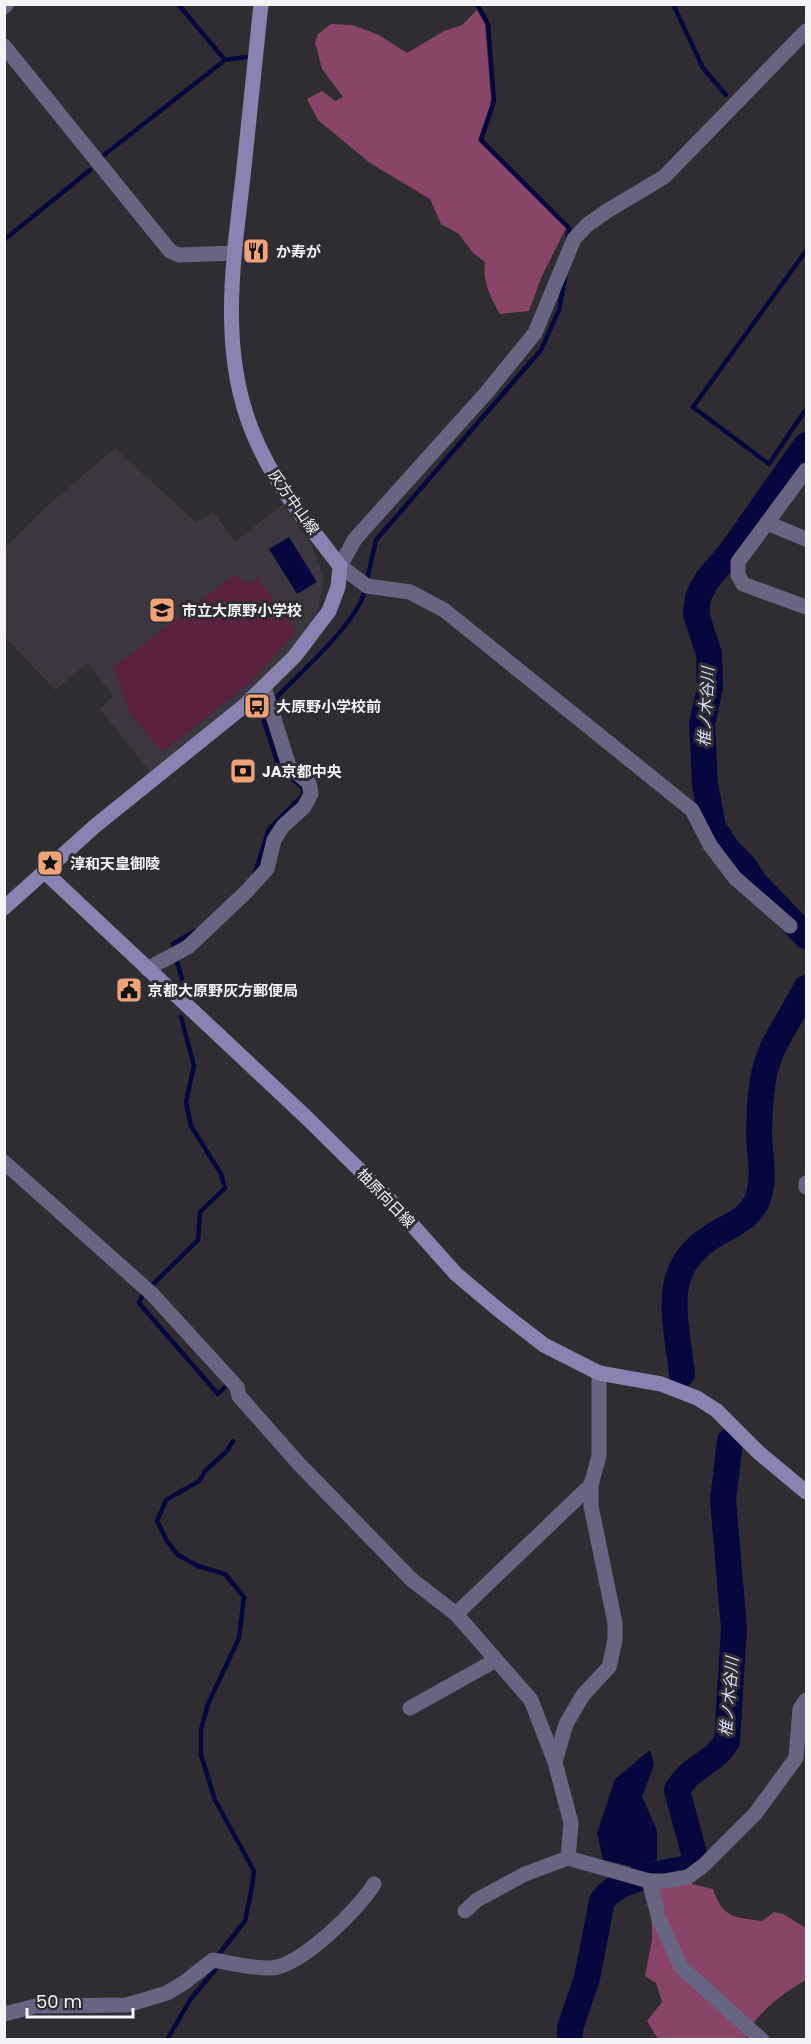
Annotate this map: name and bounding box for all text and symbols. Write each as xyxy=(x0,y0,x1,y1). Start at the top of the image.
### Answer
restaurant icon: か寿が xyxy=(241,236,271,266)
place label: か寿が xyxy=(276,241,321,262)
street label: 灰方中山線 xyxy=(264,465,324,539)
school or university icon: 市立大原野小学校 xyxy=(147,595,177,625)
place label: 市立大原野小学校 xyxy=(182,600,302,621)
water label: 椎ノ木谷川 xyxy=(692,664,720,748)
bus stop icon: 大原野小学校前 xyxy=(242,691,272,721)
place label: 大原野小学校前 xyxy=(276,696,381,717)
bank icon: JA京都中央 xyxy=(228,756,258,786)
place label: JA京都中央 xyxy=(262,761,342,782)
place icon: 淳和天皇御陵 xyxy=(35,848,65,878)
place label: 淳和天皇御陵 xyxy=(70,853,160,874)
public building icon: 京都大原野灰方郵便局 xyxy=(114,975,144,1005)
place label: 京都大原野灰方郵便局 xyxy=(148,980,298,1001)
street label: 柚原向日線 xyxy=(352,1164,420,1232)
water label: 椎ノ木谷川 xyxy=(714,1654,744,1738)
scale bar xyxy=(27,1981,134,2019)
text: 50 m xyxy=(36,1989,82,2014)

